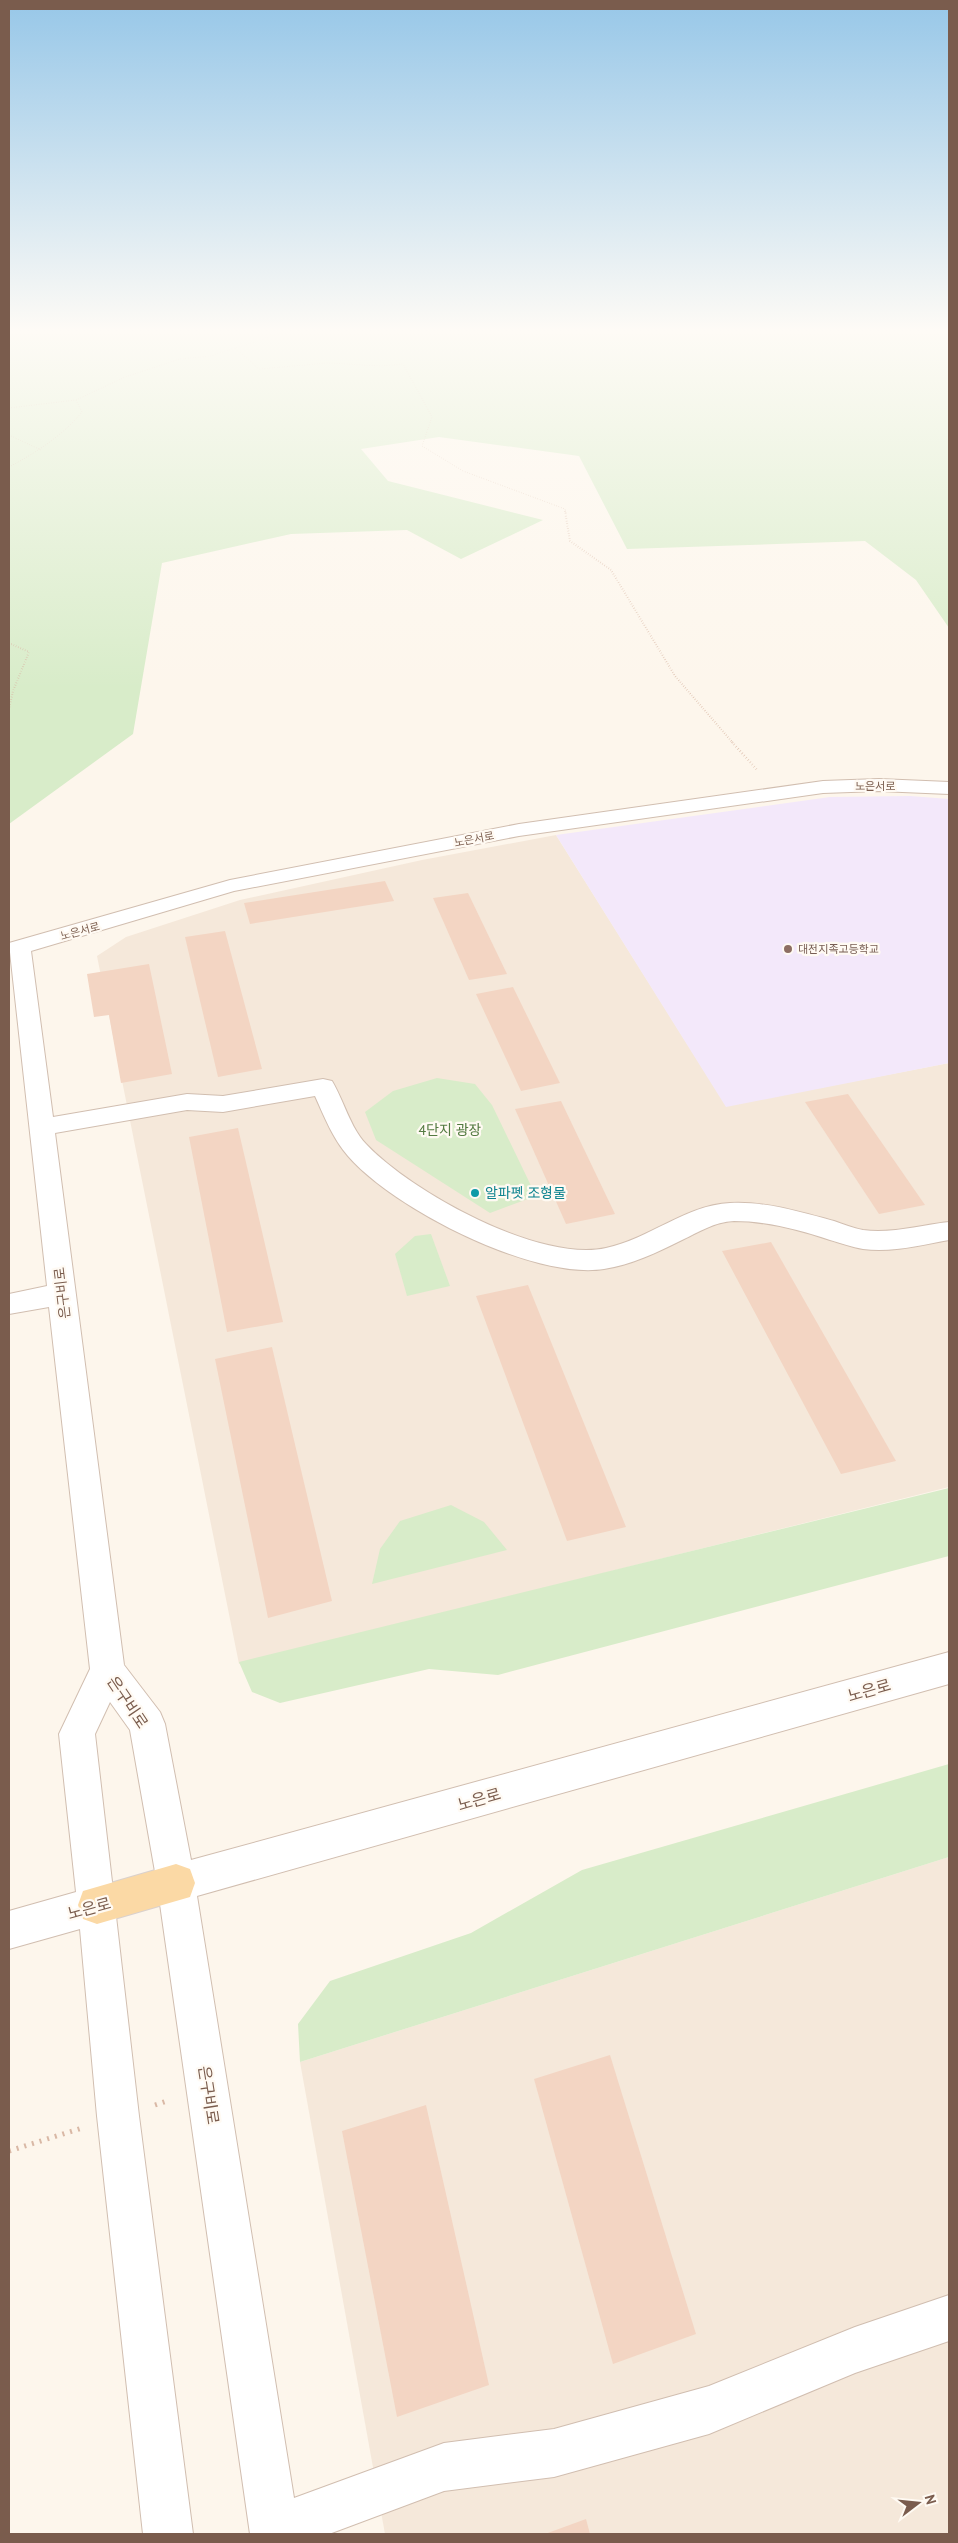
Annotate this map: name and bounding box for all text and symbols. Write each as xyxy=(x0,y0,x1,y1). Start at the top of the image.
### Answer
street label: 노은서로 xyxy=(855,779,895,793)
street label: 노은서로 xyxy=(453,828,495,850)
street label: 노은서로 xyxy=(59,919,101,943)
place label: 대전지족고등학교 xyxy=(798,942,879,956)
marker: 대전지족고등학교 xyxy=(782,943,794,955)
park label: 4단지 광장 xyxy=(419,1121,482,1139)
place label: 알파펫 조형물 xyxy=(485,1184,566,1202)
marker: 알파펫 조형물 xyxy=(469,1187,481,1199)
street label: 은구비로 xyxy=(50,1266,74,1320)
street label: 은구비로 xyxy=(103,1672,153,1732)
street label: 노은로 xyxy=(845,1674,893,1706)
street label: 노은로 xyxy=(455,1783,503,1815)
street label: 노은로 xyxy=(65,1893,113,1923)
street label: 은구비로 xyxy=(195,2064,224,2126)
north arrow xyxy=(893,2478,943,2528)
text: N xyxy=(921,2493,940,2506)

